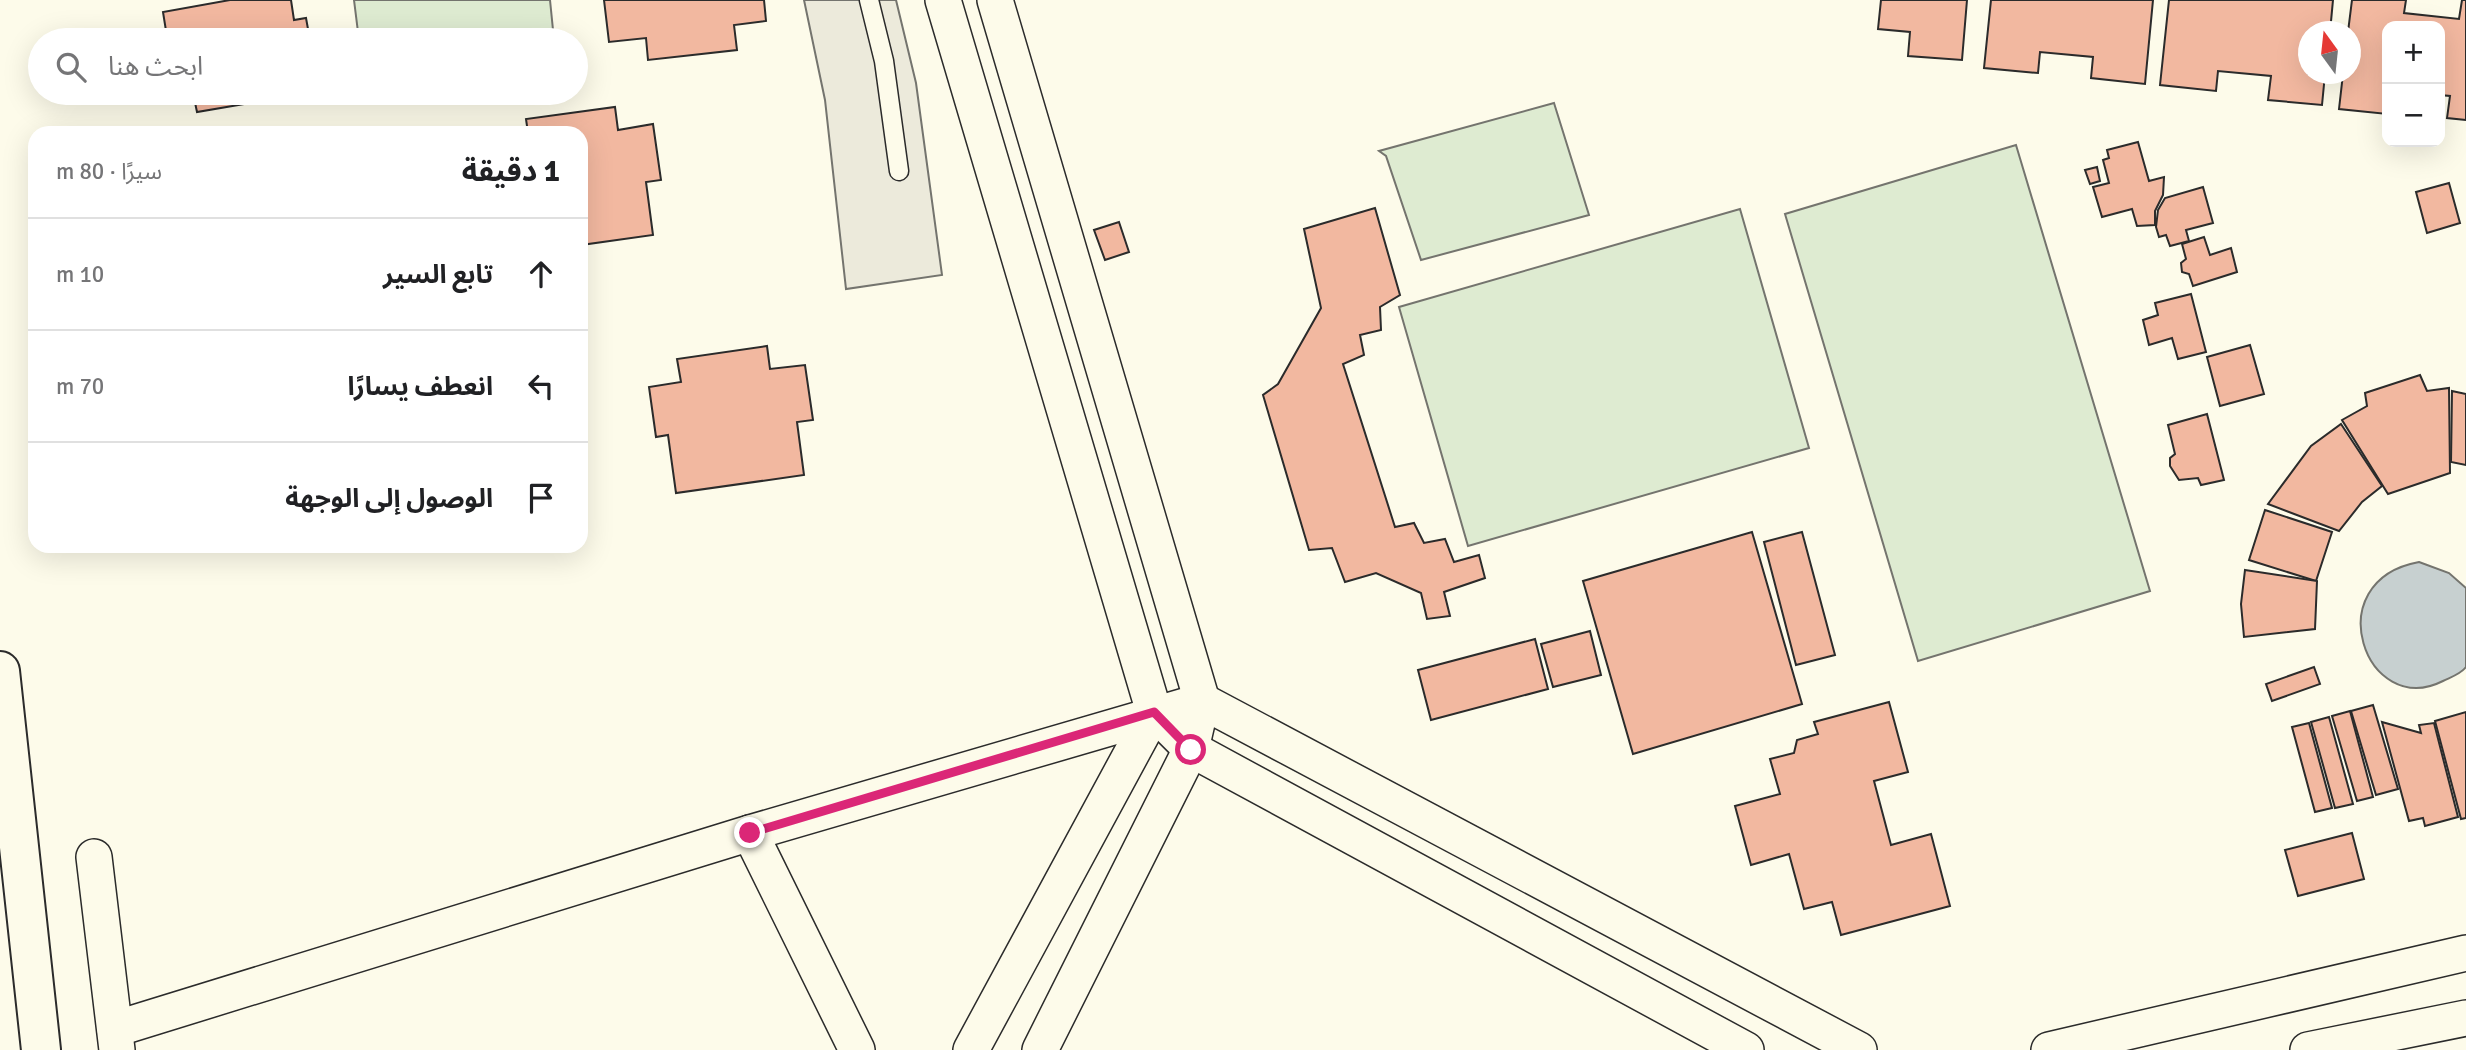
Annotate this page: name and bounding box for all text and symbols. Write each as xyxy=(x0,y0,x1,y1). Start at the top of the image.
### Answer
north arrow xyxy=(2298,21,2361,84)
map controls xyxy=(2382,21,2445,147)
button: + xyxy=(2382,21,2445,84)
search box xyxy=(28,28,588,105)
icon: search xyxy=(52,48,90,86)
text: ابحث هنا xyxy=(108,51,203,83)
button: − xyxy=(2382,84,2445,147)
text: 1 دقيقة xyxy=(462,153,560,190)
text: سيرًا · 80 m xyxy=(56,157,162,186)
icon: ahead xyxy=(522,255,560,293)
text: تابع السير xyxy=(383,259,493,291)
text: 10 m xyxy=(56,260,104,289)
icon: left xyxy=(522,367,560,405)
text: انعطف يسارًا xyxy=(348,371,493,403)
text: 70 m xyxy=(56,372,104,401)
icon: arrive xyxy=(522,479,560,517)
text: الوصول إلى الوجهة xyxy=(285,483,493,515)
route start xyxy=(1175,734,1206,765)
route end xyxy=(734,817,765,848)

